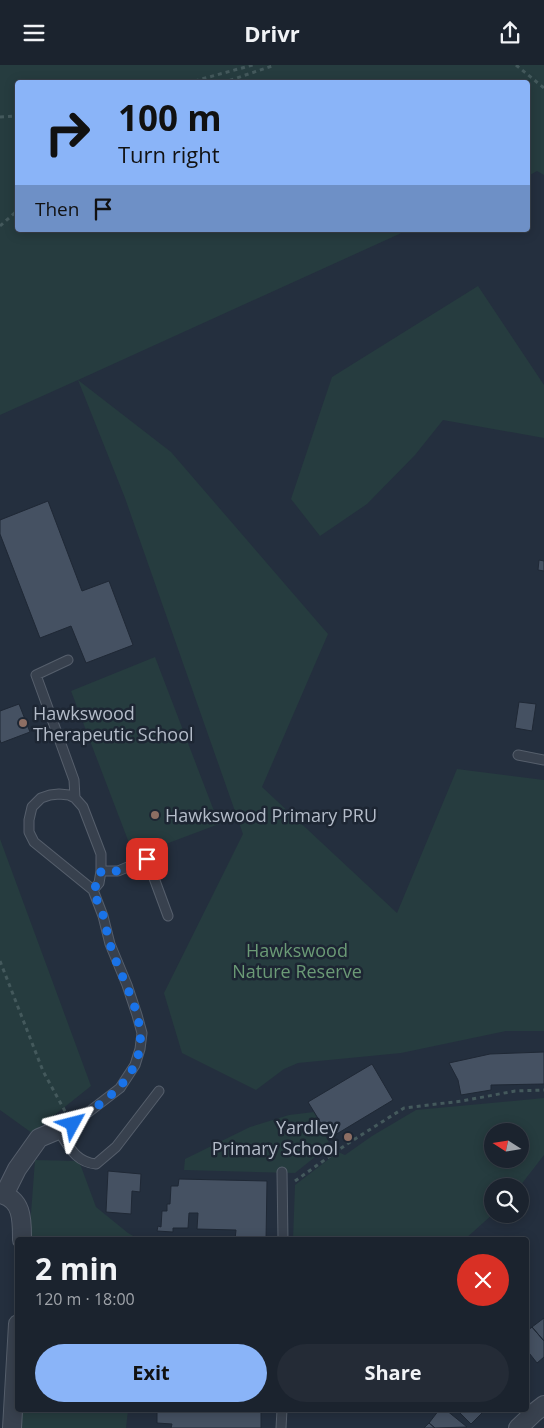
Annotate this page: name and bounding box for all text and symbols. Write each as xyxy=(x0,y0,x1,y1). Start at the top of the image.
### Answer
text: Drivr xyxy=(244,18,300,48)
icon: menu xyxy=(20,19,48,47)
icon: share xyxy=(496,19,524,47)
text: 100 m xyxy=(118,94,222,141)
icon: right xyxy=(35,100,100,165)
text: Turn right xyxy=(118,139,220,169)
icon: arrive xyxy=(89,195,117,223)
text: Then xyxy=(35,196,79,222)
place label: Hawkswood Therapeutic School xyxy=(33,701,194,746)
marker: Hawkswood Therapeutic School xyxy=(17,717,29,729)
place label: Hawkswood Primary PRU xyxy=(165,803,377,827)
marker: Hawkswood Primary PRU xyxy=(149,809,161,821)
pin xyxy=(126,838,168,880)
icon: arrive xyxy=(133,845,161,873)
park label: Hawkswood Nature Reserve xyxy=(232,938,362,983)
position arrow xyxy=(46,1097,98,1149)
place label: Yardley Primary School xyxy=(212,1115,339,1160)
north arrow xyxy=(484,1123,529,1167)
map controls xyxy=(484,1123,529,1223)
marker: Yardley Primary School xyxy=(342,1131,354,1143)
button: search xyxy=(484,1178,529,1223)
text: 2 min xyxy=(35,1248,118,1289)
button: close xyxy=(457,1254,509,1306)
text: 120 m · 18:00 xyxy=(35,1288,135,1310)
button: Exit xyxy=(35,1344,267,1402)
button: Share xyxy=(277,1344,509,1402)

